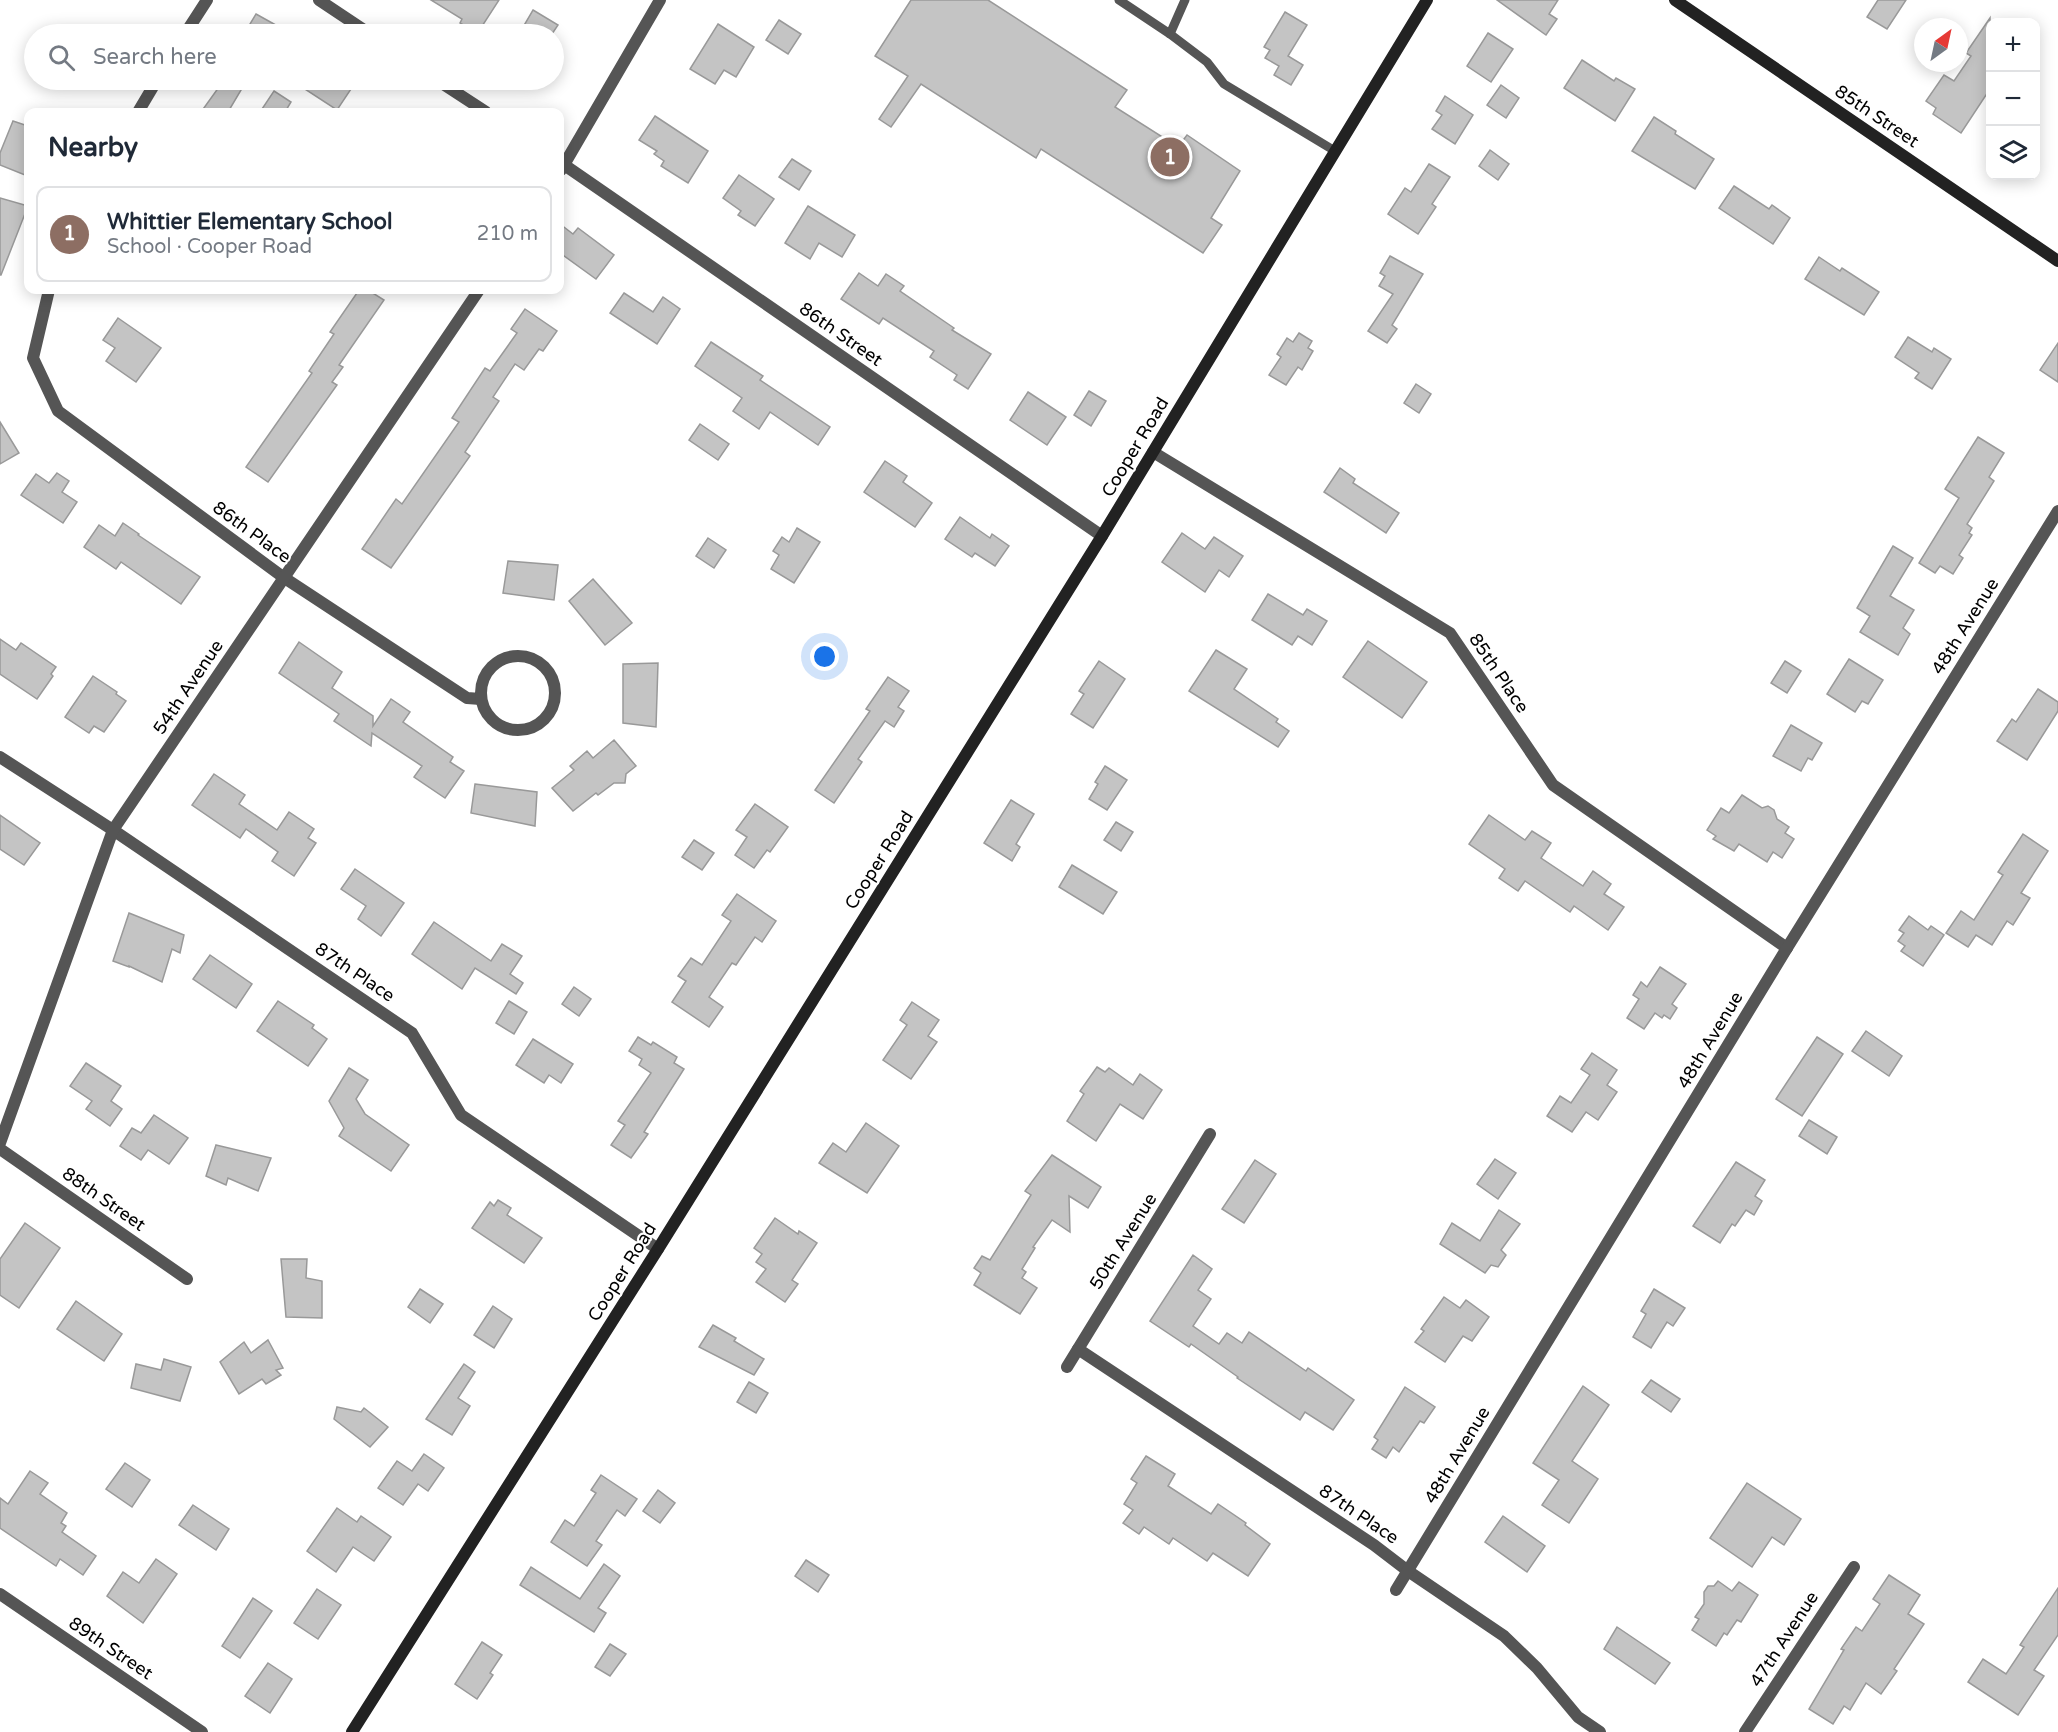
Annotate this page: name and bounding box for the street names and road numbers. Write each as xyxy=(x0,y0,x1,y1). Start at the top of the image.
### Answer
street label: 85th Street xyxy=(1831,80,1923,152)
street label: 86th Street xyxy=(795,297,887,371)
street label: Cooper Road xyxy=(1097,393,1173,501)
street label: 86th Place xyxy=(209,496,295,568)
street label: 48th Avenue xyxy=(1927,574,2003,678)
street label: 85th Place xyxy=(1464,629,1534,717)
street label: 54th Avenue xyxy=(148,635,228,739)
street label: Cooper Road xyxy=(840,806,918,914)
street label: 87th Place xyxy=(311,937,399,1007)
street label: 48th Avenue xyxy=(1672,987,1748,1093)
street label: 88th Street xyxy=(58,1162,150,1236)
street label: 50th Avenue xyxy=(1085,1189,1161,1293)
street label: Cooper Road xyxy=(583,1218,661,1326)
street label: 48th Avenue xyxy=(1419,1402,1495,1508)
street label: 87th Place xyxy=(1315,1479,1403,1549)
street label: 47th Avenue xyxy=(1745,1587,1823,1691)
street label: 89th Street xyxy=(65,1612,157,1684)

